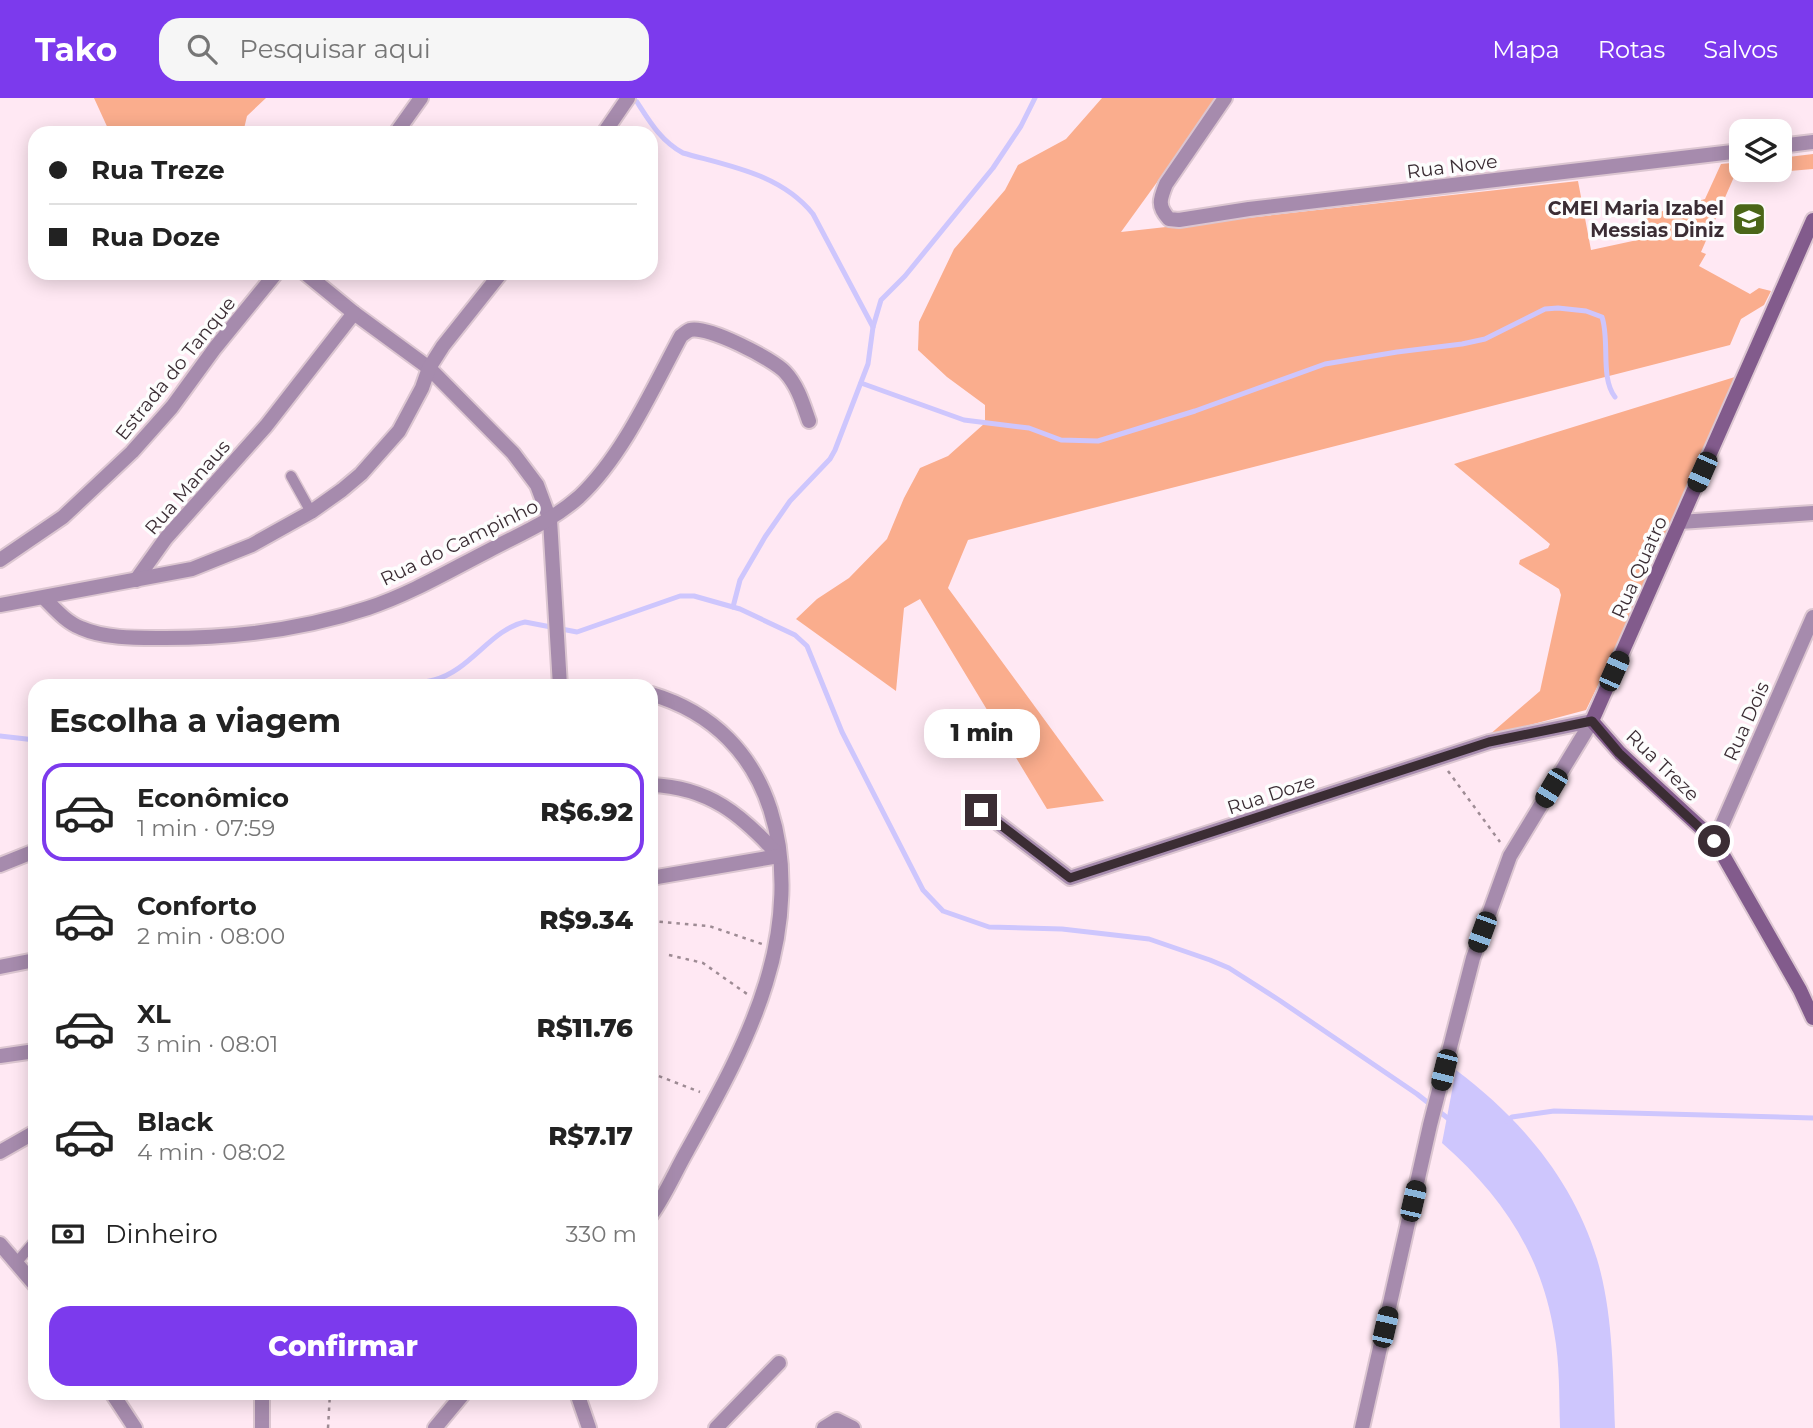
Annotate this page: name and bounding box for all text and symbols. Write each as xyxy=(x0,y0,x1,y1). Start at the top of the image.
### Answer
search box xyxy=(159,18,649,81)
text: Tako xyxy=(35,29,117,69)
icon: search xyxy=(183,30,221,68)
text: Pesquisar aqui xyxy=(239,33,431,65)
text: Mapa xyxy=(1492,35,1560,64)
text: Rotas xyxy=(1598,35,1665,64)
text: Salvos xyxy=(1703,35,1778,64)
map controls xyxy=(1729,119,1792,182)
button: layers xyxy=(1729,119,1792,182)
street label: Rua Nove xyxy=(1405,150,1499,183)
text: Rua Treze xyxy=(91,154,225,186)
place label: CMEI Maria Izabel Messias Diniz xyxy=(1548,197,1724,242)
school or university icon: CMEI Maria Izabel Messias Diniz xyxy=(1730,200,1768,238)
text: Rua Doze xyxy=(91,221,220,253)
street label: Estrada do Tanque xyxy=(110,292,240,445)
street label: Rua Manaus xyxy=(140,435,235,539)
car xyxy=(1684,449,1721,495)
street label: Rua do Campinho xyxy=(377,494,542,591)
street label: Rua Quatro xyxy=(1607,512,1672,622)
car xyxy=(1596,648,1633,694)
street label: Rua Dois xyxy=(1719,678,1774,765)
text: Escolha a viagem xyxy=(49,701,341,740)
callout: 1 min xyxy=(923,708,1039,758)
text: 1 min xyxy=(950,719,1014,747)
street label: Rua Treze xyxy=(1621,725,1704,806)
car xyxy=(1532,765,1571,811)
street label: Rua Doze xyxy=(1224,769,1318,819)
icon: car xyxy=(53,781,116,844)
text: Econômico xyxy=(137,782,289,814)
route end xyxy=(965,794,997,826)
text: R$6.92 xyxy=(540,796,633,828)
text: 1 min · 07:59 xyxy=(137,814,275,842)
route start xyxy=(1698,825,1730,857)
icon: car xyxy=(53,889,116,952)
text: Conforto xyxy=(137,890,257,922)
text: R$9.34 xyxy=(539,904,633,936)
car xyxy=(1465,909,1500,955)
text: 2 min · 08:00 xyxy=(137,922,285,950)
icon: car xyxy=(53,997,116,1060)
text: XL xyxy=(137,998,171,1030)
text: R$11.76 xyxy=(536,1012,633,1044)
text: 3 min · 08:01 xyxy=(137,1030,278,1058)
car xyxy=(1429,1047,1460,1093)
icon: car xyxy=(53,1105,116,1168)
text: Black xyxy=(137,1106,213,1138)
text: R$7.17 xyxy=(548,1120,633,1152)
text: 4 min · 08:02 xyxy=(137,1138,285,1166)
car xyxy=(1399,1178,1428,1224)
icon: cash xyxy=(49,1215,87,1253)
text: Dinheiro xyxy=(105,1218,218,1250)
text: 330 m xyxy=(566,1220,637,1248)
car xyxy=(1371,1304,1400,1350)
button: Confirmar xyxy=(49,1306,637,1386)

